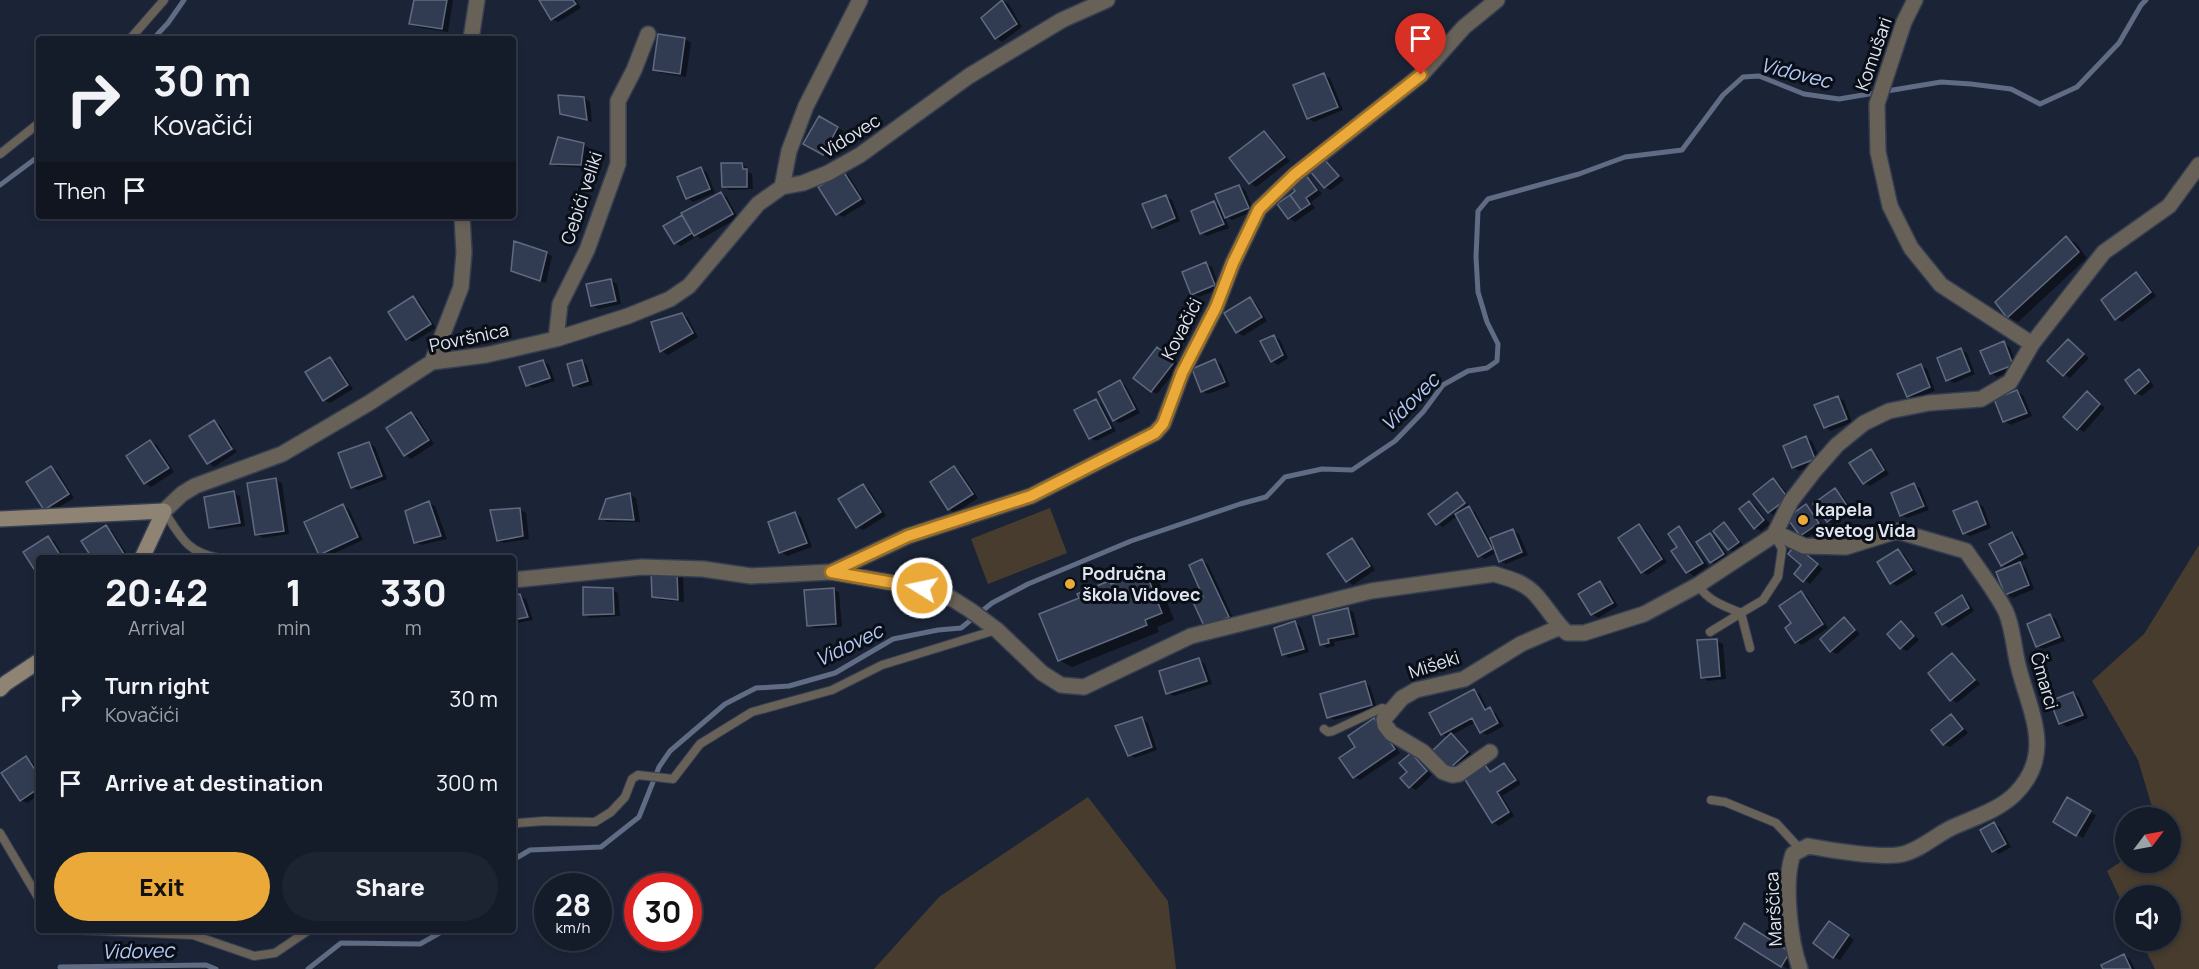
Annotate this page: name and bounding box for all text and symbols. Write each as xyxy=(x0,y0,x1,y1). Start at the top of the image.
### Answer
pin xyxy=(1395,13,1446,75)
street label: Komušari xyxy=(1849,13,1897,94)
icon: arrive xyxy=(1404,22,1437,55)
text: 30 m xyxy=(153,51,251,109)
water label: Vidovec xyxy=(1758,51,1836,95)
icon: right xyxy=(54,60,132,138)
text: Kovačići xyxy=(153,106,253,143)
street label: Vidovec xyxy=(817,108,884,163)
street label: Cebići veliki xyxy=(555,148,607,247)
icon: arrive xyxy=(118,174,151,207)
text: Then xyxy=(54,176,106,206)
street label: Kovačići xyxy=(1155,293,1207,364)
street label: Površnica xyxy=(427,317,511,357)
water label: Vidovec xyxy=(1375,365,1446,437)
place label: kapela svetog Vida xyxy=(1815,497,1916,542)
marker: kapela svetog Vida xyxy=(1796,513,1810,527)
position arrow xyxy=(890,556,954,620)
place label: Područna škola Vidovec xyxy=(1082,561,1200,606)
text: 20:42 xyxy=(105,568,208,617)
text: 1 xyxy=(286,568,302,617)
text: 330 xyxy=(380,568,447,617)
marker: Područna škola Vidovec xyxy=(1063,577,1077,591)
text: Arrival xyxy=(128,614,185,641)
text: min xyxy=(277,614,311,641)
text: m xyxy=(405,614,422,641)
water label: Vidovec xyxy=(810,616,889,672)
street label: Mišeki xyxy=(1405,645,1462,684)
street label: Čmarci xyxy=(2025,649,2065,712)
text: Turn right xyxy=(105,671,210,701)
icon: right xyxy=(54,683,87,716)
text: 30 m xyxy=(449,684,498,714)
text: Kovačići xyxy=(105,701,179,728)
icon: arrive xyxy=(54,767,87,800)
text: Arrive at destination xyxy=(105,768,323,798)
text: 300 m xyxy=(436,768,498,798)
north arrow xyxy=(2115,807,2181,873)
map controls xyxy=(2115,807,2181,951)
button: Exit xyxy=(54,852,270,921)
button: Share xyxy=(282,852,498,921)
street label: Marščica xyxy=(1759,871,1787,947)
speed limit sign: 30 xyxy=(624,873,702,951)
text: 28 xyxy=(555,884,591,925)
button: sound xyxy=(2115,885,2181,951)
text: km/h xyxy=(556,917,590,938)
water label: Vidovec xyxy=(102,936,176,965)

